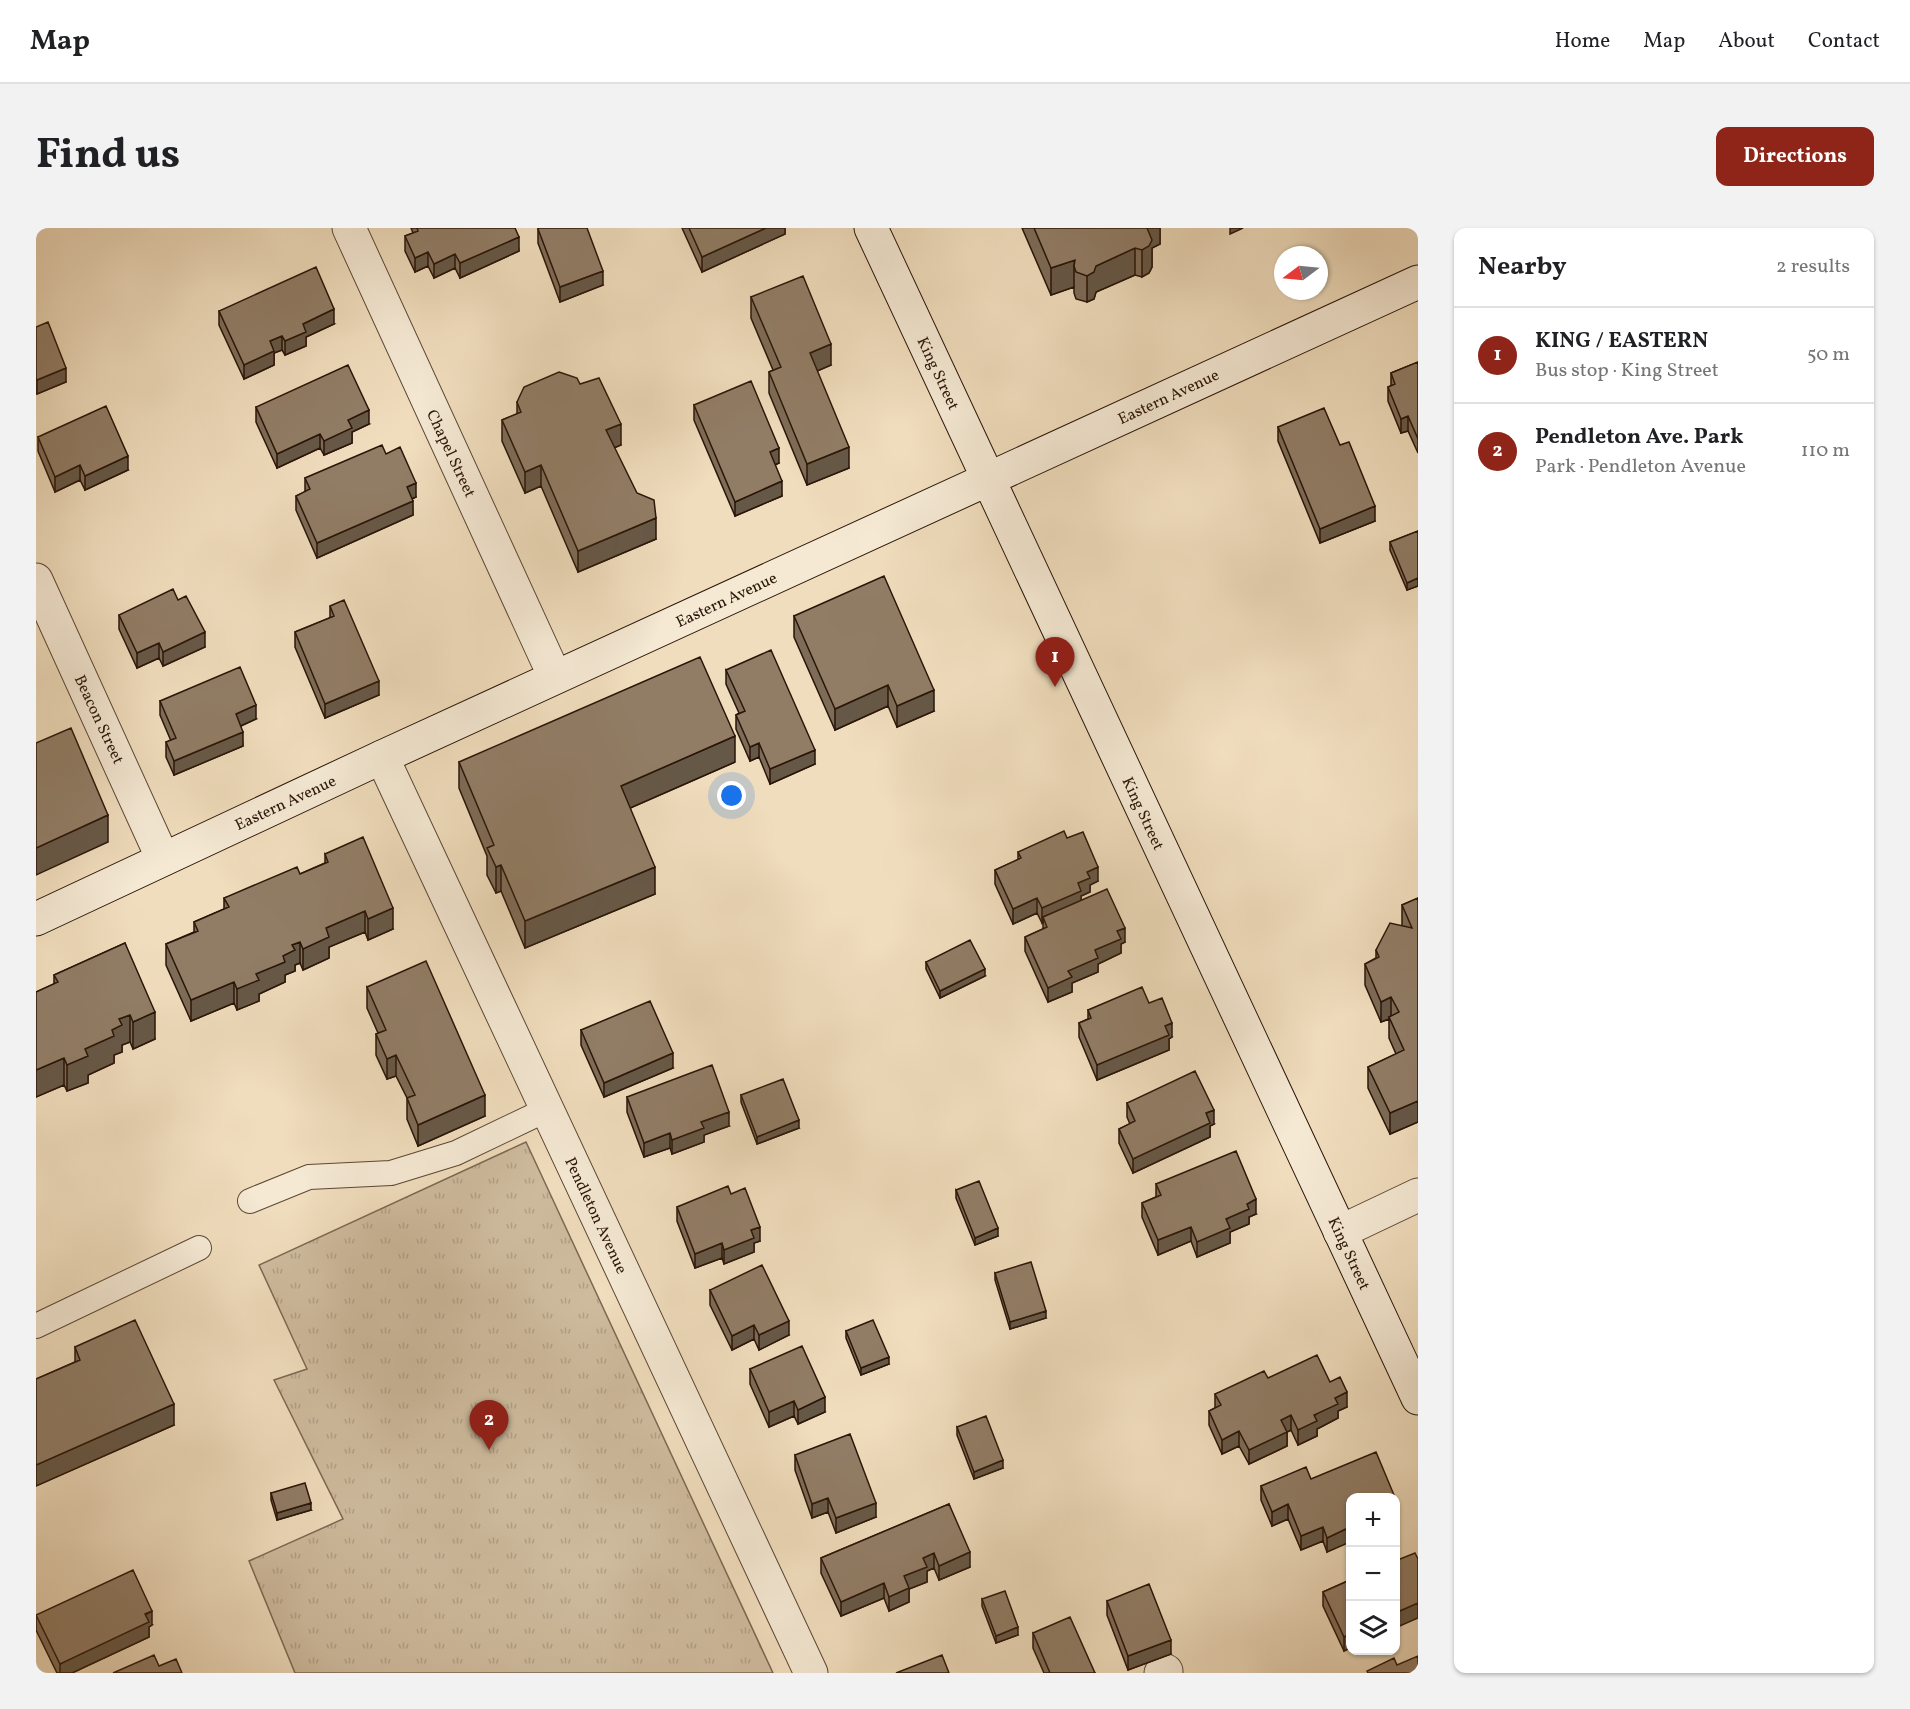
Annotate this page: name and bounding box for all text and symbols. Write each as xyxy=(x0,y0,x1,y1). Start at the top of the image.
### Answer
text: Map xyxy=(30,22,90,61)
text: Home xyxy=(1555,27,1610,56)
text: Map xyxy=(1643,27,1685,56)
text: About xyxy=(1718,27,1775,56)
text: Contact xyxy=(1808,27,1880,56)
text: Find us xyxy=(36,127,180,186)
button: Directions xyxy=(1716,127,1874,186)
north arrow xyxy=(1274,246,1328,300)
text: Nearby xyxy=(1478,249,1567,285)
text: 2 results xyxy=(1776,253,1850,281)
text: KING / EASTERN xyxy=(1535,326,1708,357)
street label: King Street xyxy=(911,334,964,414)
text: 1 xyxy=(1493,341,1502,369)
text: 50 m xyxy=(1807,341,1850,369)
text: Bus stop · King Street xyxy=(1535,357,1719,385)
street label: Eastern Avenue xyxy=(1115,365,1223,431)
street label: Chapel Street xyxy=(420,406,480,502)
text: Pendleton Ave. Park xyxy=(1535,422,1744,453)
text: 2 xyxy=(1492,437,1503,465)
text: 110 m xyxy=(1801,437,1850,465)
text: Park · Pendleton Avenue xyxy=(1535,453,1746,481)
street label: Eastern Avenue xyxy=(673,568,781,634)
pin: 1 xyxy=(1036,638,1074,687)
street label: Beacon Street xyxy=(68,672,129,768)
street label: Eastern Avenue xyxy=(232,771,340,837)
street label: King Street xyxy=(1116,774,1169,854)
your location xyxy=(717,781,746,810)
street label: Pendleton Avenue xyxy=(558,1154,632,1278)
street label: King Street xyxy=(1322,1214,1375,1294)
pin: 2 xyxy=(470,1400,508,1450)
map controls xyxy=(1346,1493,1400,1655)
button: + xyxy=(1346,1493,1400,1547)
button: − xyxy=(1346,1547,1400,1601)
button: layers xyxy=(1346,1601,1400,1655)

